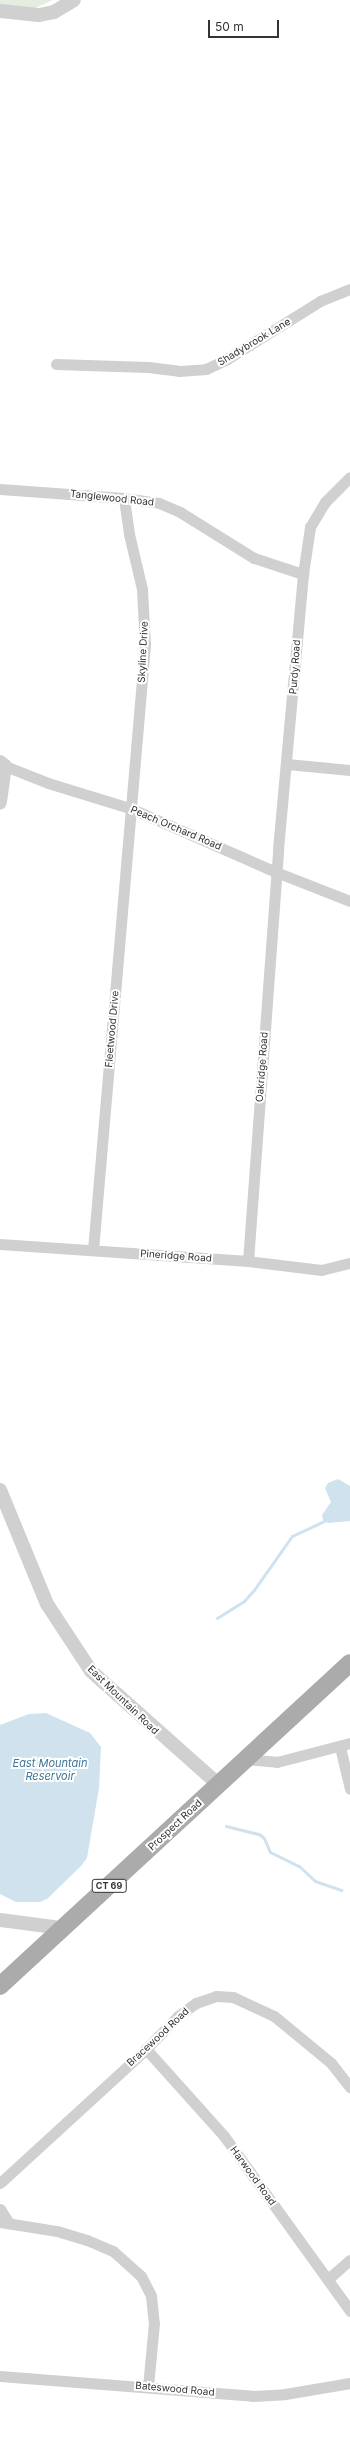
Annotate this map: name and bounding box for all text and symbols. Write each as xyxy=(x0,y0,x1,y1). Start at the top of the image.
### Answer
scale bar xyxy=(210,12,281,38)
text: 50 m xyxy=(215,19,244,34)
street label: Shadybrook Lane xyxy=(215,316,293,368)
street label: Tanglewood Road xyxy=(69,488,155,508)
street label: Skyline Drive xyxy=(135,621,151,683)
street label: Purdy Road xyxy=(287,639,303,695)
street label: Peach Orchard Road xyxy=(129,803,223,853)
street label: Fleetwood Drive xyxy=(103,990,121,1068)
street label: Oakridge Road xyxy=(254,1032,270,1102)
street label: Pineridge Road xyxy=(140,1248,212,1264)
street label: East Mountain Road xyxy=(85,1663,161,1737)
water label: East Mountain Reservoir xyxy=(13,1757,87,1783)
street label: Prospect Road xyxy=(146,1797,204,1853)
road number: CT 69 xyxy=(91,1879,127,1893)
street label: Bracewood Road xyxy=(125,2005,191,2069)
street label: Harwood Road xyxy=(228,2144,278,2208)
street label: Bateswood Road xyxy=(135,2380,215,2398)

